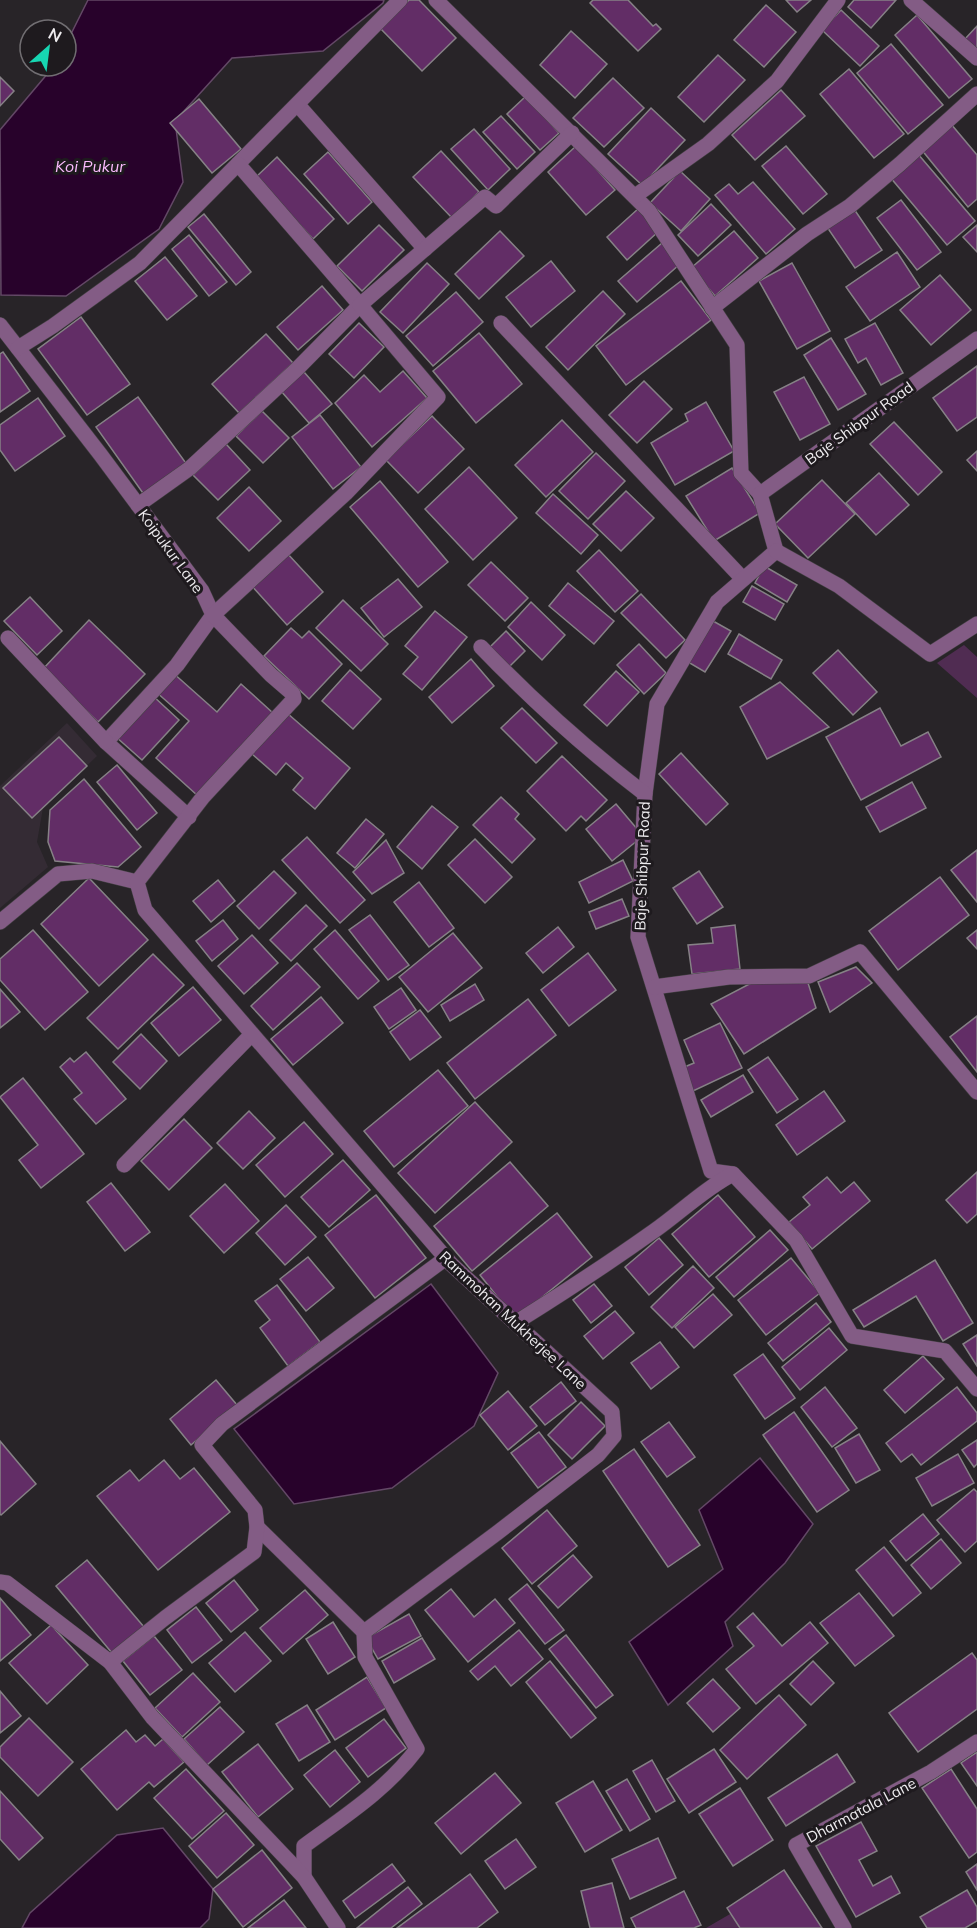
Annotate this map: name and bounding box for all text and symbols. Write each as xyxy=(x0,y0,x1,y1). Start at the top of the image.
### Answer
north arrow xyxy=(18,18,78,78)
text: N xyxy=(45,23,65,46)
water label: Koi Pukur xyxy=(55,156,126,176)
street label: Baje Shibpur Road xyxy=(801,377,917,469)
street label: Koipukur Lane xyxy=(134,505,208,597)
street label: Baje Shibpur Road xyxy=(630,801,654,931)
street label: Rammohan Mukherjee Lane xyxy=(435,1247,591,1393)
street label: Dharmatala Lane xyxy=(803,1773,919,1847)

